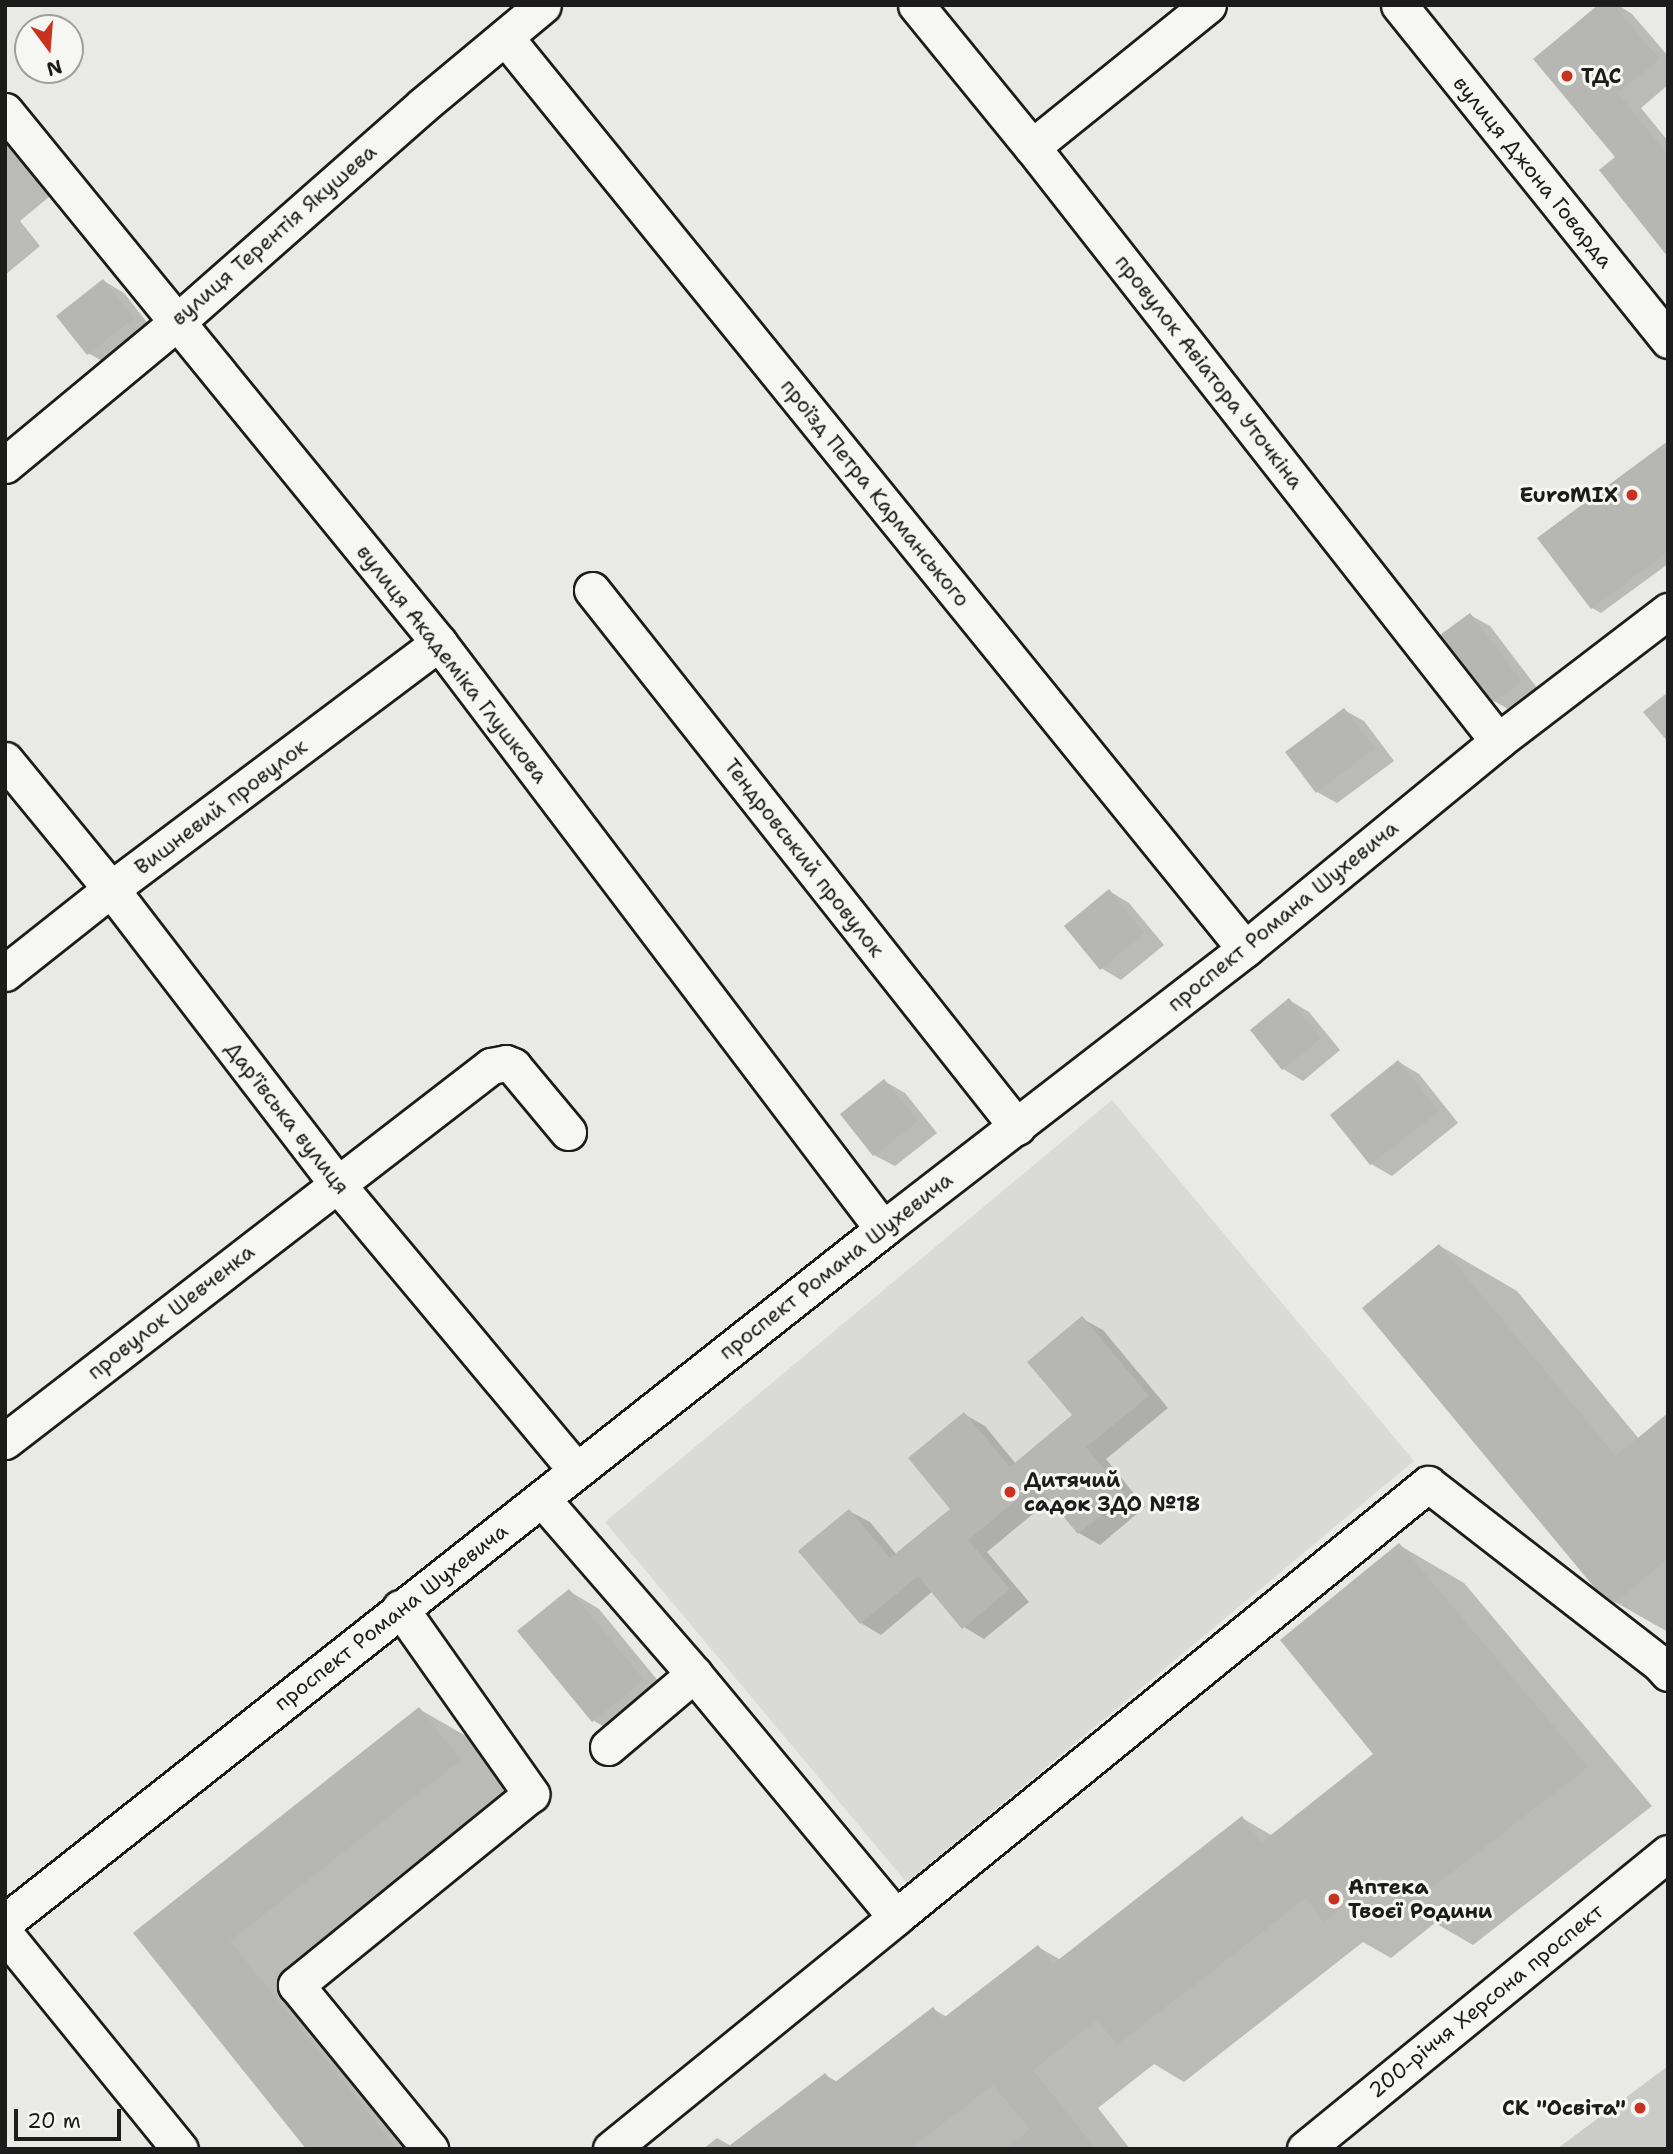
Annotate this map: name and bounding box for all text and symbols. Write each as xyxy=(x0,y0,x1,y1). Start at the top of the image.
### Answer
north arrow xyxy=(14,14,84,84)
text: N xyxy=(44,54,65,82)
place label: ТДС xyxy=(1581,63,1621,89)
marker: ТДС xyxy=(1559,68,1575,84)
street label: вулиця Джона Говарда xyxy=(1448,71,1618,273)
street label: вулиця Терентія Якушева xyxy=(166,139,382,331)
street label: провулок Авіатора Уточкіна xyxy=(1110,250,1308,494)
street label: проїзд Петра Карманського xyxy=(775,374,975,612)
place label: EuroMIX xyxy=(1520,482,1618,508)
marker: EuroMIX xyxy=(1624,487,1640,503)
street label: вулиця Академіка Глушкова xyxy=(351,540,553,788)
street label: Вишневий провулок xyxy=(130,734,312,880)
street label: Тендровський провулок xyxy=(719,754,889,962)
street label: проспект Романа Шухевича xyxy=(1163,815,1403,1017)
street label: Дар'ївська вулиця xyxy=(220,1037,354,1199)
street label: проспект Романа Шухевича xyxy=(714,1167,958,1365)
street label: провулок Шевченка xyxy=(83,1239,259,1385)
place label: Дитячий садок ЗДО №18 xyxy=(1024,1467,1200,1517)
marker: Дитячий садок ЗДО №18 xyxy=(1002,1484,1018,1500)
street label: проспект Романа Шухевича xyxy=(269,1518,513,1716)
place label: Аптека Твоєї Родини xyxy=(1348,1874,1492,1924)
marker: Аптека Твоєї Родини xyxy=(1326,1891,1342,1907)
street label: 200-річчя Херсона проспект xyxy=(1364,1899,1608,2103)
scale bar xyxy=(18,2094,124,2138)
place label: СК "Освіта" xyxy=(1502,2095,1626,2121)
marker: СК "Освіта" xyxy=(1632,2100,1648,2116)
text: 20 m xyxy=(27,2107,81,2135)

